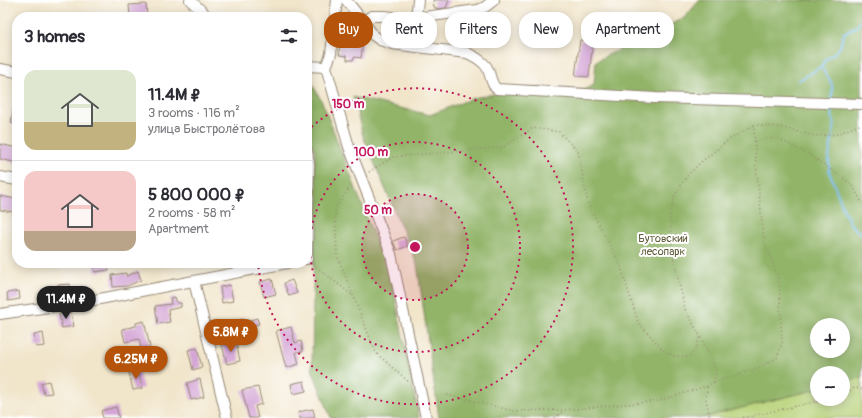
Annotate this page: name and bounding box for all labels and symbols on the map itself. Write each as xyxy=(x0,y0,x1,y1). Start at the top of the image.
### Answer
text: 150 m xyxy=(332,97,365,112)
text: 100 m xyxy=(354,145,389,160)
text: 50 m xyxy=(364,203,392,218)
park label: Бутовский лесопарк xyxy=(638,232,688,258)
centre of rings xyxy=(408,240,422,254)
pin: 11.4M ₽ xyxy=(29,286,103,320)
pin: 5.8M ₽ xyxy=(198,319,264,353)
pin: 6.25M ₽ xyxy=(99,346,173,380)

